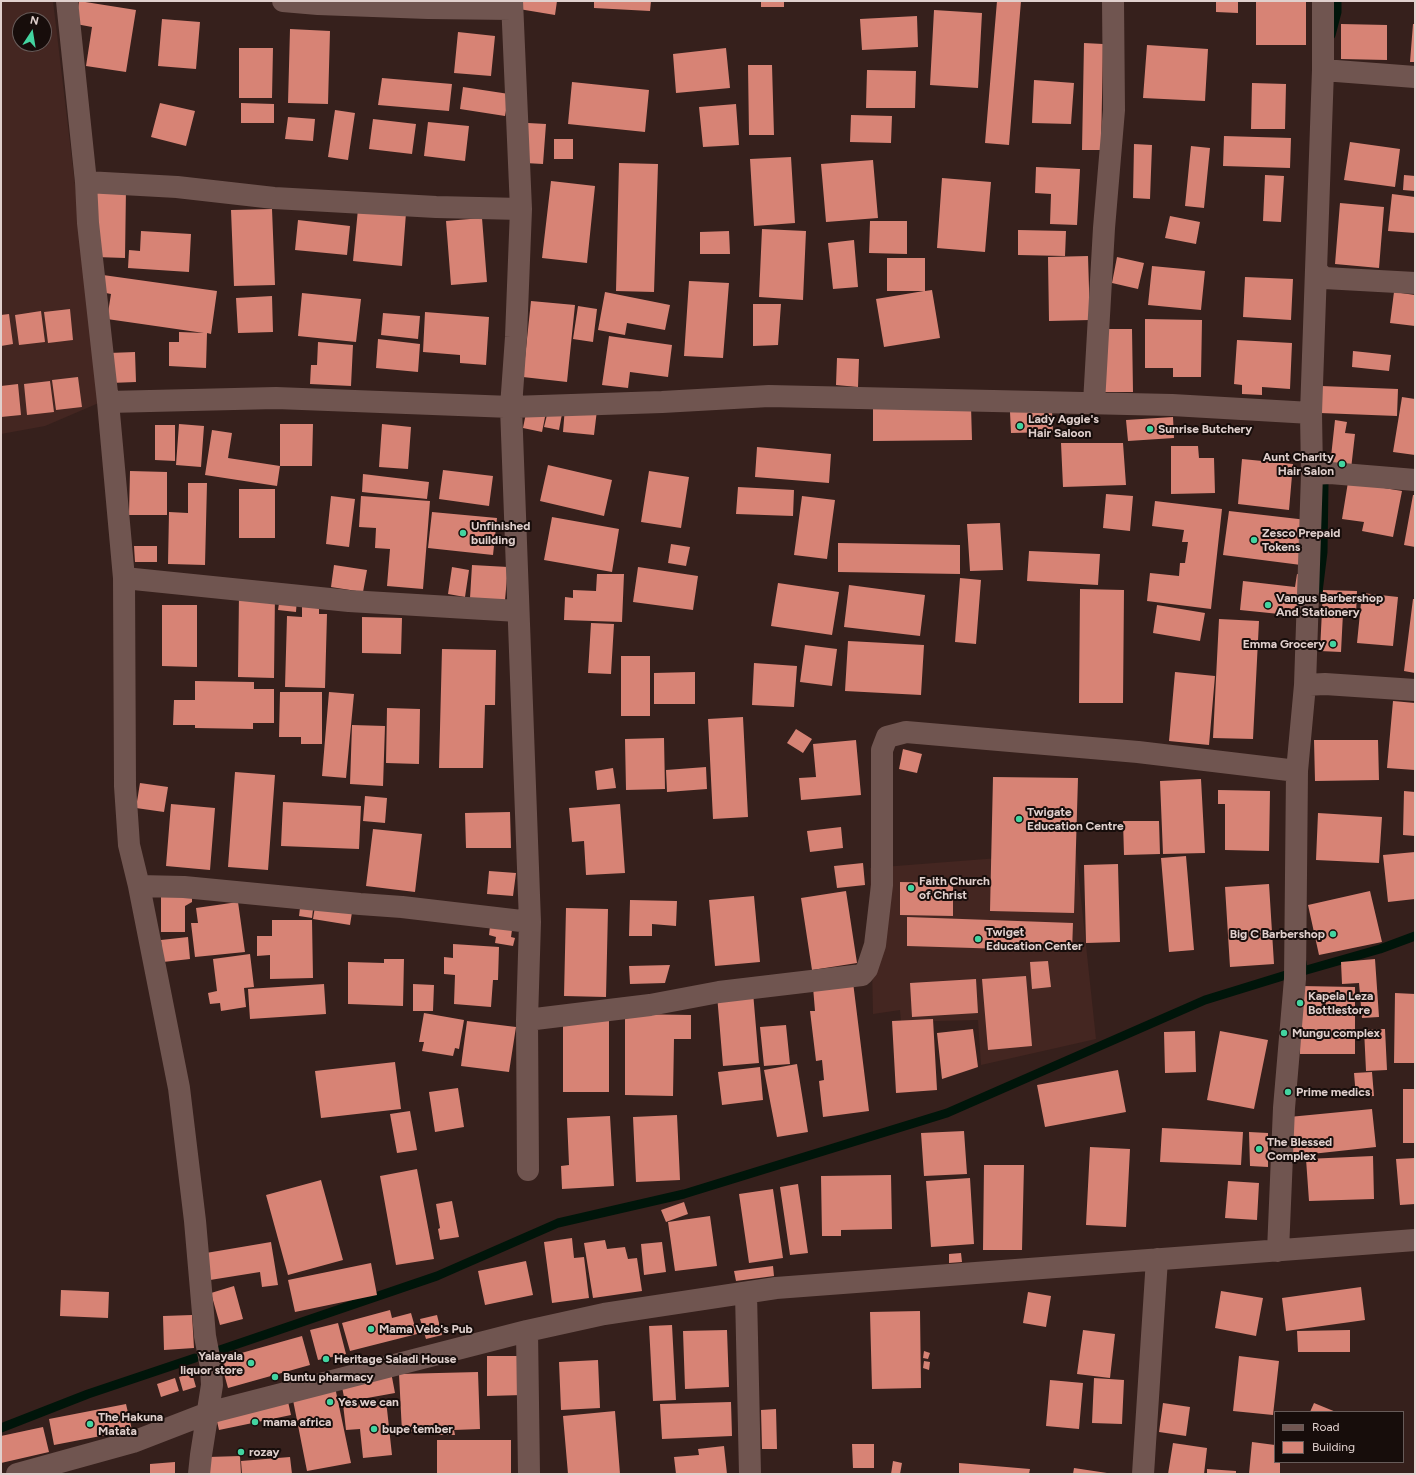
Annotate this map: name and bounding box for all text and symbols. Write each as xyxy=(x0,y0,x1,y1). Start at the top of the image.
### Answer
north arrow xyxy=(12,12,52,52)
text: N xyxy=(29,14,40,28)
place label: Lady Aggie's Hair Saloon xyxy=(1028,412,1099,440)
marker: Lady Aggie's Hair Saloon xyxy=(1015,421,1025,431)
place label: Sunrise Butchery xyxy=(1158,422,1252,436)
marker: Sunrise Butchery xyxy=(1145,424,1155,434)
place label: Aunt Charity Hair Salon xyxy=(1263,450,1334,478)
marker: Aunt Charity Hair Salon xyxy=(1337,459,1347,469)
place label: Unfinished building xyxy=(471,519,530,547)
place label: Zesco Prepaid Tokens xyxy=(1262,526,1341,554)
marker: Unfinished building xyxy=(458,528,468,538)
marker: Zesco Prepaid Tokens xyxy=(1249,535,1259,545)
place label: Vangus Barbershop And Stationery xyxy=(1276,591,1383,619)
marker: Vangus Barbershop And Stationery xyxy=(1263,600,1273,610)
place label: Emma Grocery xyxy=(1243,637,1325,651)
marker: Emma Grocery xyxy=(1328,639,1338,649)
place label: Twigate Education Centre xyxy=(1027,805,1124,833)
marker: Twigate Education Centre xyxy=(1014,814,1024,824)
place label: Faith Church of Christ xyxy=(919,874,990,902)
marker: Faith Church of Christ xyxy=(906,883,916,893)
place label: Twiget Education Center xyxy=(986,925,1083,953)
place label: Big C Barbershop xyxy=(1230,927,1325,941)
marker: Big C Barbershop xyxy=(1328,929,1338,939)
marker: Twiget Education Center xyxy=(973,934,983,944)
place label: Kapela Leza Bottlestore xyxy=(1308,989,1373,1017)
marker: Kapela Leza Bottlestore xyxy=(1295,998,1305,1008)
place label: Mungu complex xyxy=(1292,1026,1380,1040)
marker: Mungu complex xyxy=(1279,1028,1289,1038)
place label: Prime medics xyxy=(1296,1085,1370,1099)
marker: Prime medics xyxy=(1283,1087,1293,1097)
place label: The Blessed Complex xyxy=(1267,1135,1332,1163)
marker: The Blessed Complex xyxy=(1254,1144,1264,1154)
place label: Mama Velo's Pub xyxy=(379,1322,473,1336)
marker: Mama Velo's Pub xyxy=(366,1324,376,1334)
place label: Yalayala liquor store xyxy=(180,1349,243,1377)
place label: Heritage Saladi House xyxy=(334,1352,456,1366)
marker: Heritage Saladi House xyxy=(321,1354,331,1364)
marker: Yalayala liquor store xyxy=(246,1358,256,1368)
place label: Buntu pharmacy xyxy=(283,1370,374,1384)
marker: Buntu pharmacy xyxy=(270,1372,280,1382)
place label: Yes we can xyxy=(338,1395,399,1409)
marker: Yes we can xyxy=(325,1397,335,1407)
place label: The Hakuna Matata xyxy=(98,1410,163,1438)
legend xyxy=(1274,1411,1404,1463)
place label: mama africa xyxy=(263,1415,331,1429)
marker: mama africa xyxy=(250,1417,260,1427)
marker: The Hakuna Matata xyxy=(85,1419,95,1429)
text: Road xyxy=(1312,1420,1340,1434)
place label: bupe tember xyxy=(382,1422,453,1436)
marker: bupe tember xyxy=(369,1424,379,1434)
text: Building xyxy=(1312,1440,1355,1454)
place label: rozay xyxy=(249,1445,279,1459)
marker: rozay xyxy=(236,1447,246,1457)

